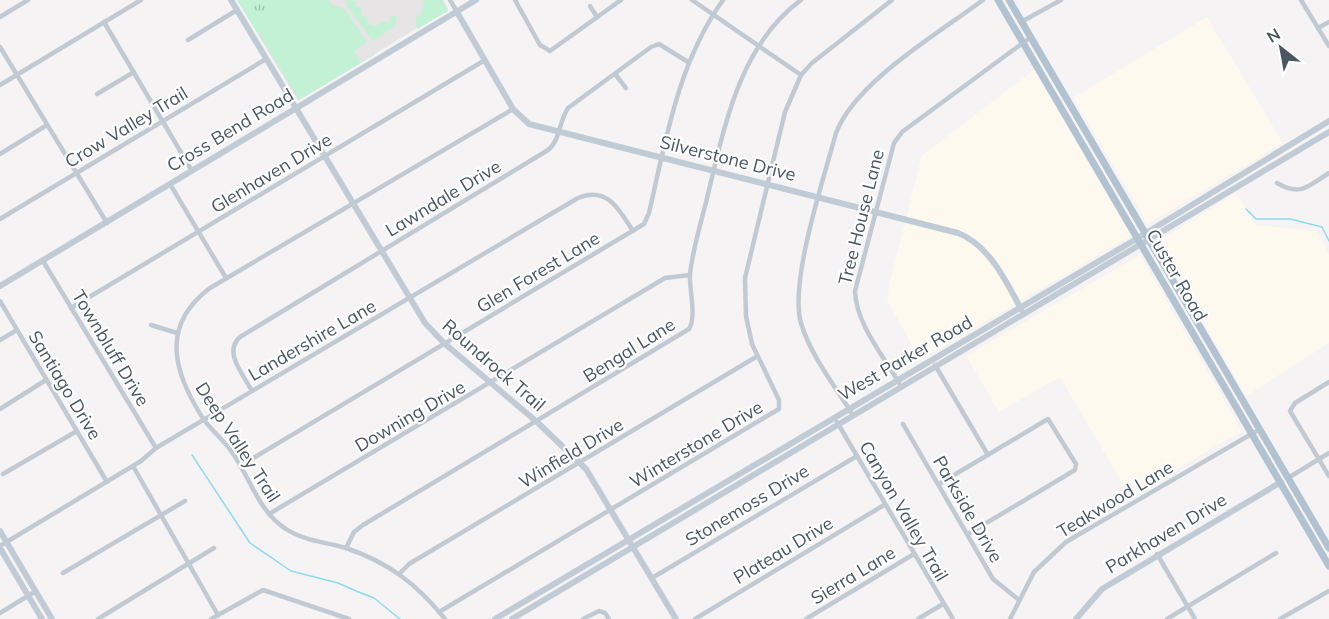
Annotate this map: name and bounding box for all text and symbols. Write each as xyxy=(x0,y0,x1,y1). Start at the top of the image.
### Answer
north arrow xyxy=(1251,18,1311,78)
text: N xyxy=(1263,23,1284,47)
street label: Crow Valley Trail xyxy=(60,81,192,173)
street label: Cross Bend Road xyxy=(162,83,298,177)
street label: Glenhaven Drive xyxy=(206,128,336,218)
street label: Silverstone Drive xyxy=(658,130,798,186)
street label: Tree House Lane xyxy=(833,147,889,287)
street label: Lawndale Drive xyxy=(381,155,505,241)
street label: Custer Road xyxy=(1141,225,1213,325)
street label: Glen Forest Lane xyxy=(472,226,604,318)
street label: Townbluff Drive xyxy=(67,286,155,410)
street label: Landershire Lane xyxy=(244,294,380,386)
street label: West Parker Road xyxy=(834,310,976,406)
street label: Bengal Lane xyxy=(579,313,679,387)
street label: Roundrock Trail xyxy=(438,314,550,416)
street label: Santiago Drive xyxy=(23,326,107,444)
street label: Downing Drive xyxy=(351,375,469,457)
street label: Deep Valley Trail xyxy=(191,378,285,506)
street label: Winterstone Drive xyxy=(625,395,767,493)
street label: Winfield Drive xyxy=(514,413,628,493)
street label: Canyon Valley Trail xyxy=(854,437,954,585)
street label: Parkside Drive xyxy=(928,451,1008,567)
street label: Teakwood Lane xyxy=(1053,455,1177,543)
street label: Stonemoss Drive xyxy=(681,459,813,551)
street label: Parkhaven Drive xyxy=(1101,488,1231,578)
street label: Plateau Drive xyxy=(729,511,837,589)
street label: Sierra Lane xyxy=(806,541,900,609)

